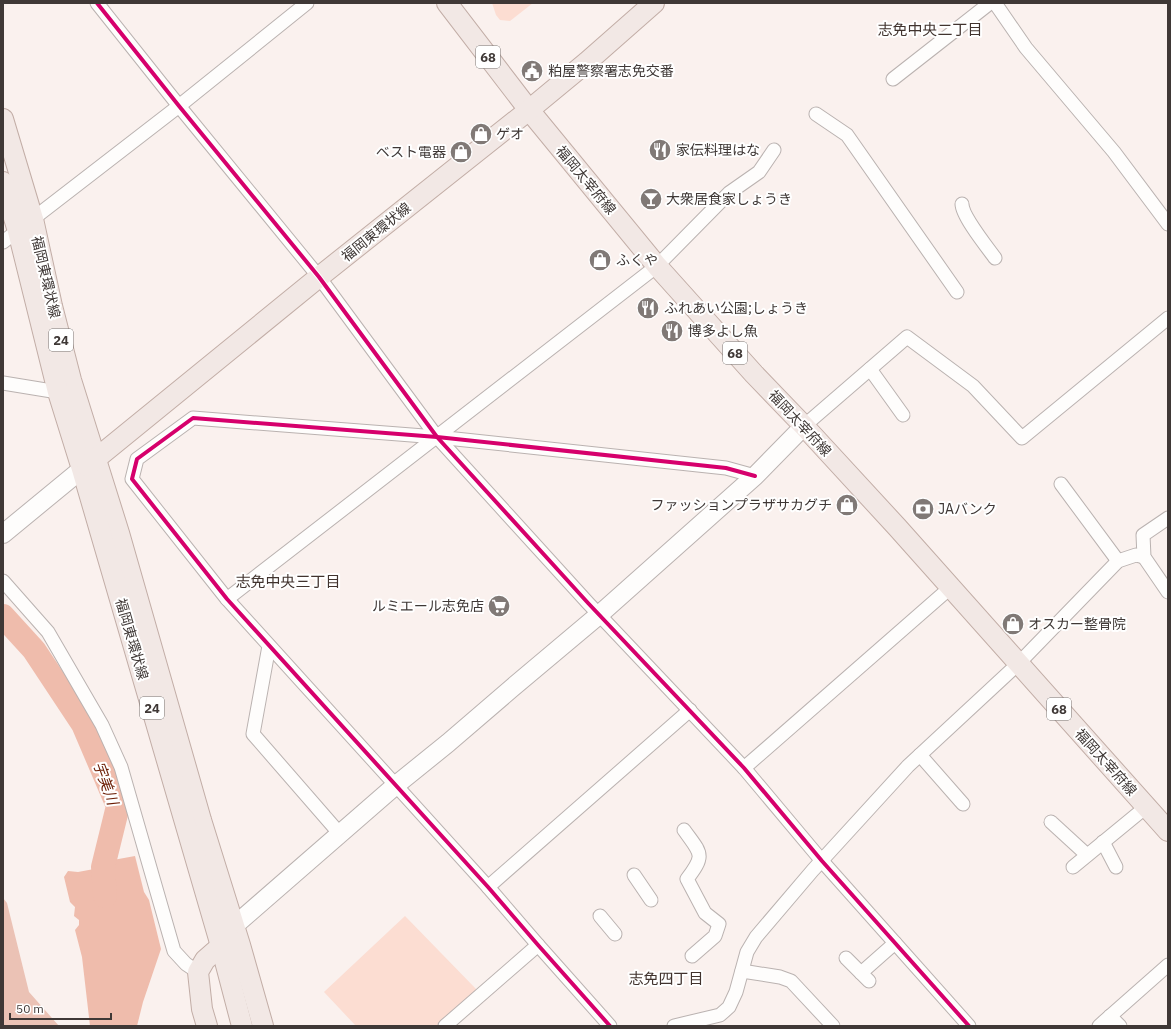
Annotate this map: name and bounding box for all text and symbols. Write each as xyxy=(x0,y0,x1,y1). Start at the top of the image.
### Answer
district label: 志免中央二丁目 xyxy=(877,20,983,39)
road number: 68 xyxy=(476,46,500,68)
public building icon: 粕屋警察署志免交番 xyxy=(519,58,545,84)
place label: 粕屋警察署志免交番 xyxy=(548,62,674,80)
shop icon: ゲオ xyxy=(468,121,494,147)
place label: ゲオ xyxy=(496,125,524,143)
restaurant icon: 家伝料理はな xyxy=(647,137,673,163)
shop icon: ベスト電器 xyxy=(448,139,474,165)
place label: 家伝料理はな xyxy=(676,141,760,159)
street label: 福岡太宰府線 xyxy=(552,142,620,218)
place label: ベスト電器 xyxy=(376,143,446,161)
bar icon: 大衆居食家しょうき xyxy=(638,186,664,212)
place label: 大衆居食家しょうき xyxy=(666,190,792,208)
street label: 福岡東環状線 xyxy=(338,199,414,265)
street label: 福岡東環状線 xyxy=(28,234,64,320)
shop icon: ふくや xyxy=(587,247,613,273)
place label: ふくや xyxy=(616,251,658,269)
restaurant icon: ふれあい公園;しょうき xyxy=(635,295,661,321)
place label: ふれあい公園;しょうき xyxy=(664,299,808,317)
restaurant icon: 博多よし魚 xyxy=(659,318,685,344)
place label: 博多よし魚 xyxy=(688,322,758,340)
road number: 24 xyxy=(49,329,73,351)
road number: 68 xyxy=(723,342,747,364)
street label: 福岡太宰府線 xyxy=(765,386,835,460)
shop icon: ファッションプラザサカグチ xyxy=(834,492,860,518)
place label: ファッションプラザサカグチ xyxy=(650,496,832,514)
bank icon: JAバンク xyxy=(910,496,936,522)
place label: JAバンク xyxy=(938,500,997,518)
district label: 志免中央三丁目 xyxy=(235,572,341,591)
supermarket icon: ルミエール志免店 xyxy=(486,593,512,619)
street label: 福岡東環状線 xyxy=(112,596,152,682)
place label: ルミエール志免店 xyxy=(372,597,484,615)
shop icon: オスカー整骨院 xyxy=(1000,611,1026,637)
place label: オスカー整骨院 xyxy=(1028,615,1126,633)
road number: 24 xyxy=(140,697,164,719)
road number: 68 xyxy=(1047,698,1071,720)
street label: 福岡太宰府線 xyxy=(1071,725,1141,799)
water label: 宇美川 xyxy=(89,759,123,809)
district label: 志免四丁目 xyxy=(628,969,704,988)
scale bar xyxy=(10,995,111,1021)
text: 50 m xyxy=(16,1001,44,1016)

